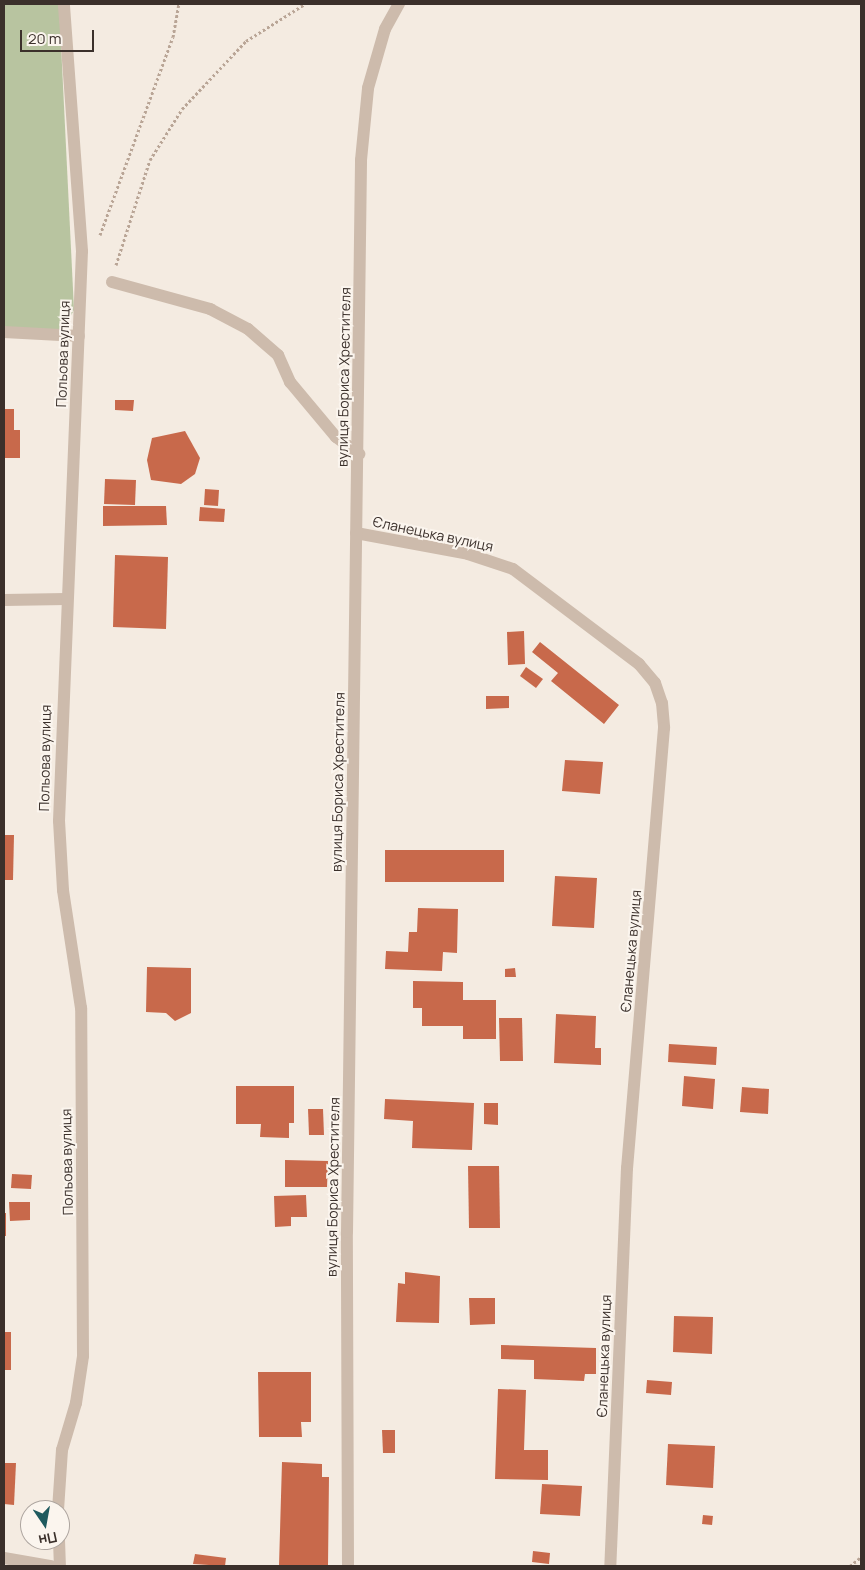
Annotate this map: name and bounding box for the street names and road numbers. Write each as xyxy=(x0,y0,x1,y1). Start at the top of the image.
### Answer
street label: вулиця Бориса Хрестителя xyxy=(334,287,354,467)
street label: Польова вулиця xyxy=(53,300,73,408)
street label: Єланецька вулиця xyxy=(371,513,495,555)
street label: вулиця Бориса Хрестителя xyxy=(328,692,348,872)
street label: Польова вулиця xyxy=(36,704,54,812)
street label: Єланецька вулиця xyxy=(617,889,645,1013)
street label: вулиця Бориса Хрестителя xyxy=(323,1097,343,1277)
street label: Польова вулиця xyxy=(58,1108,76,1216)
street label: Єланецька вулиця xyxy=(593,1294,615,1418)

